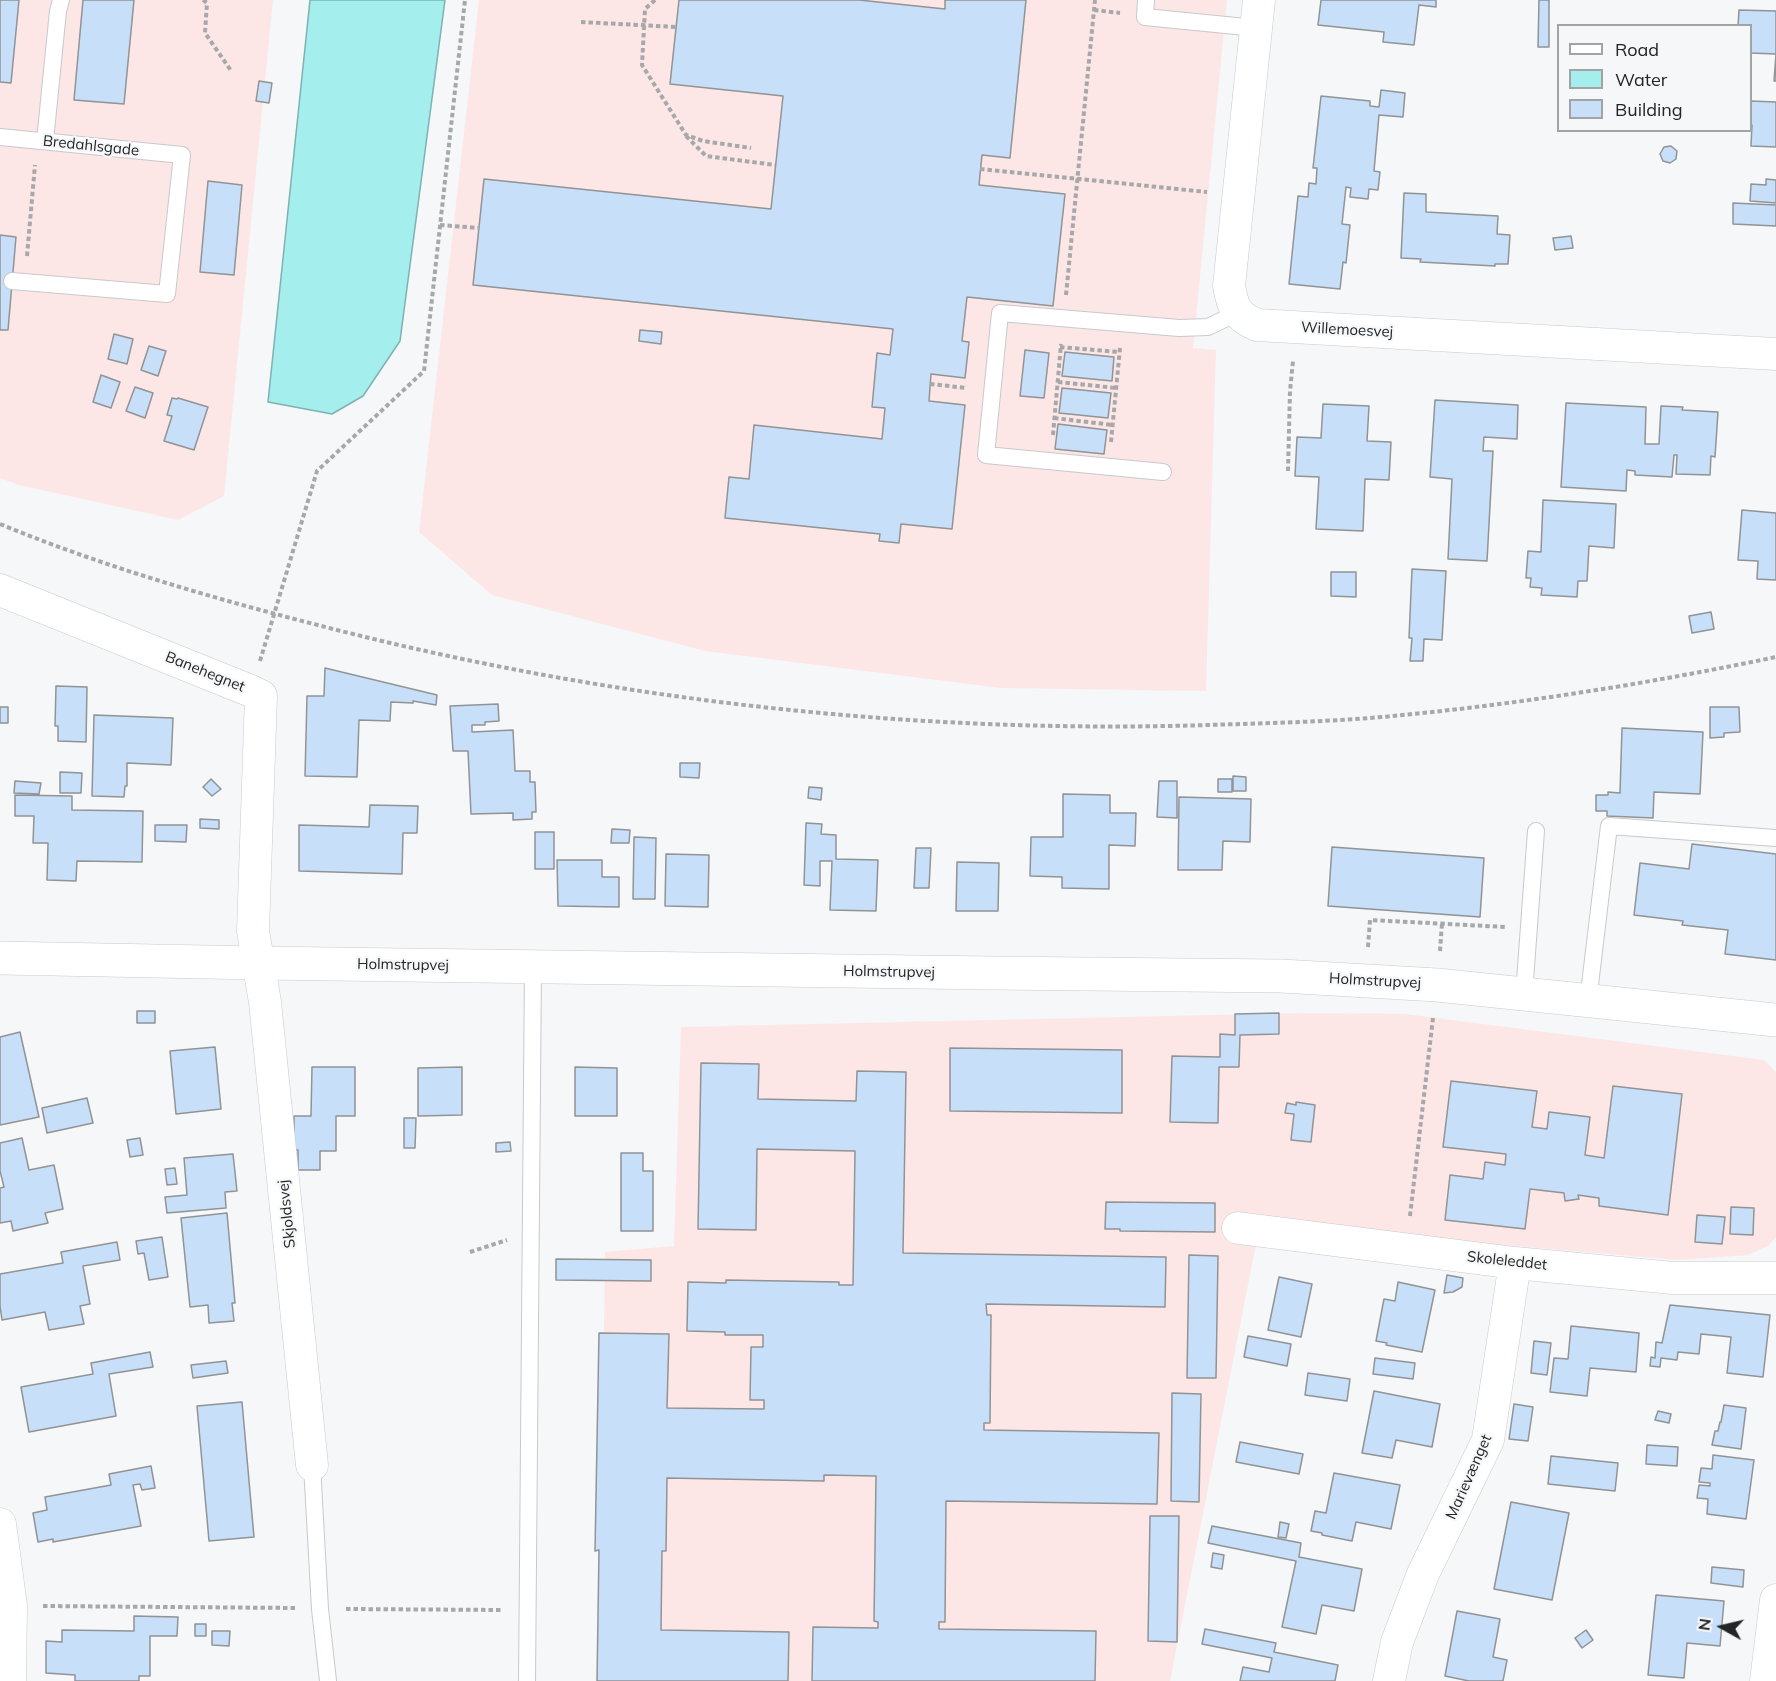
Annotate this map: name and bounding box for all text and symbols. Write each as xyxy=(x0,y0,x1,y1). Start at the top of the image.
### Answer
legend xyxy=(1557,24,1752,132)
text: Road xyxy=(1615,38,1659,61)
text: Water xyxy=(1615,68,1667,91)
text: Building xyxy=(1615,98,1683,121)
street label: Bredahlsgade xyxy=(42,132,140,160)
street label: Willemoesvej xyxy=(1300,319,1394,341)
street label: Banehegnet xyxy=(163,648,247,696)
street label: Holmstrupvej xyxy=(357,955,449,975)
street label: Holmstrupvej xyxy=(843,962,935,982)
street label: Holmstrupvej xyxy=(1329,970,1421,992)
street label: Skjoldsvej xyxy=(274,1179,300,1249)
street label: Skoleleddet xyxy=(1466,1248,1548,1274)
street label: Marievænget xyxy=(1442,1432,1496,1522)
north arrow xyxy=(1692,1597,1752,1657)
text: N xyxy=(1693,1617,1715,1632)

